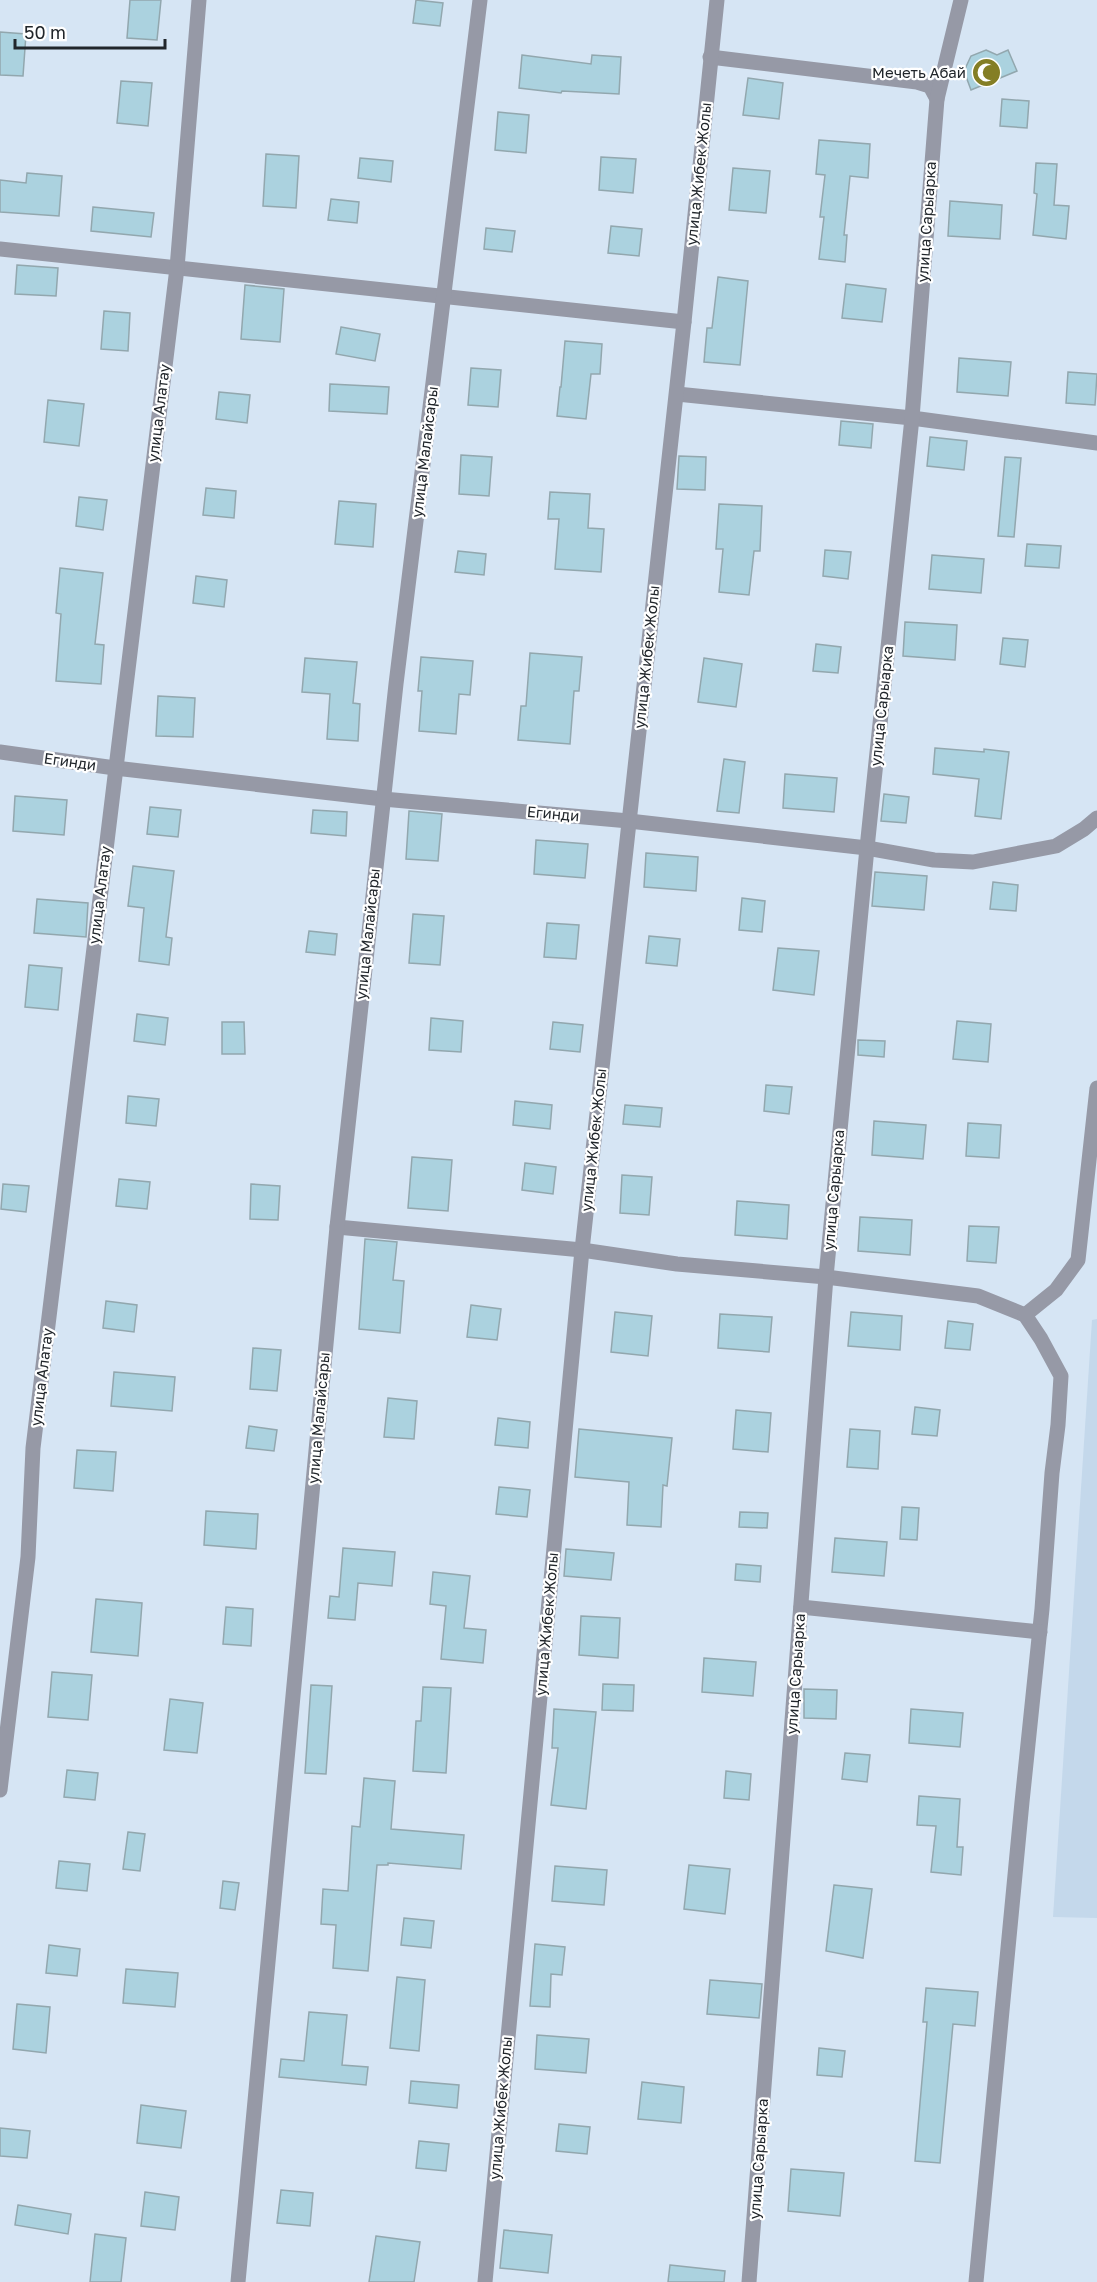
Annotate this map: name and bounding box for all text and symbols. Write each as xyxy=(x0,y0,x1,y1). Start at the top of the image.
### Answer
scale bar xyxy=(15,12,165,50)
text: 50 m xyxy=(24,21,66,43)
mosque icon: Мечеть Абай xyxy=(971,57,1003,89)
place label: Мечеть Абай xyxy=(872,63,966,81)
street label: улица Жибек Жолы xyxy=(682,101,714,246)
street label: улица Сарыарка xyxy=(913,161,939,283)
street label: улица Алатау xyxy=(143,362,173,463)
street label: улица Малайсары xyxy=(407,385,441,519)
street label: улица Жибек Жолы xyxy=(630,584,662,729)
street label: улица Сарыарка xyxy=(866,645,896,767)
street label: Егинди xyxy=(43,748,97,774)
street label: Егинди xyxy=(526,802,580,824)
street label: улица Алатау xyxy=(84,844,114,945)
street label: улица Малайсары xyxy=(351,867,383,1001)
street label: улица Жибек Жолы xyxy=(577,1067,609,1212)
street label: улица Сарыарка xyxy=(819,1129,847,1251)
street label: улица Алатау xyxy=(26,1326,56,1427)
street label: улица Малайсары xyxy=(303,1351,333,1485)
street label: улица Жибек Жолы xyxy=(531,1551,561,1696)
street label: улица Сарыарка xyxy=(782,1613,808,1735)
street label: улица Жибек Жолы xyxy=(485,2035,515,2180)
street label: улица Сарыарка xyxy=(745,2098,771,2220)

